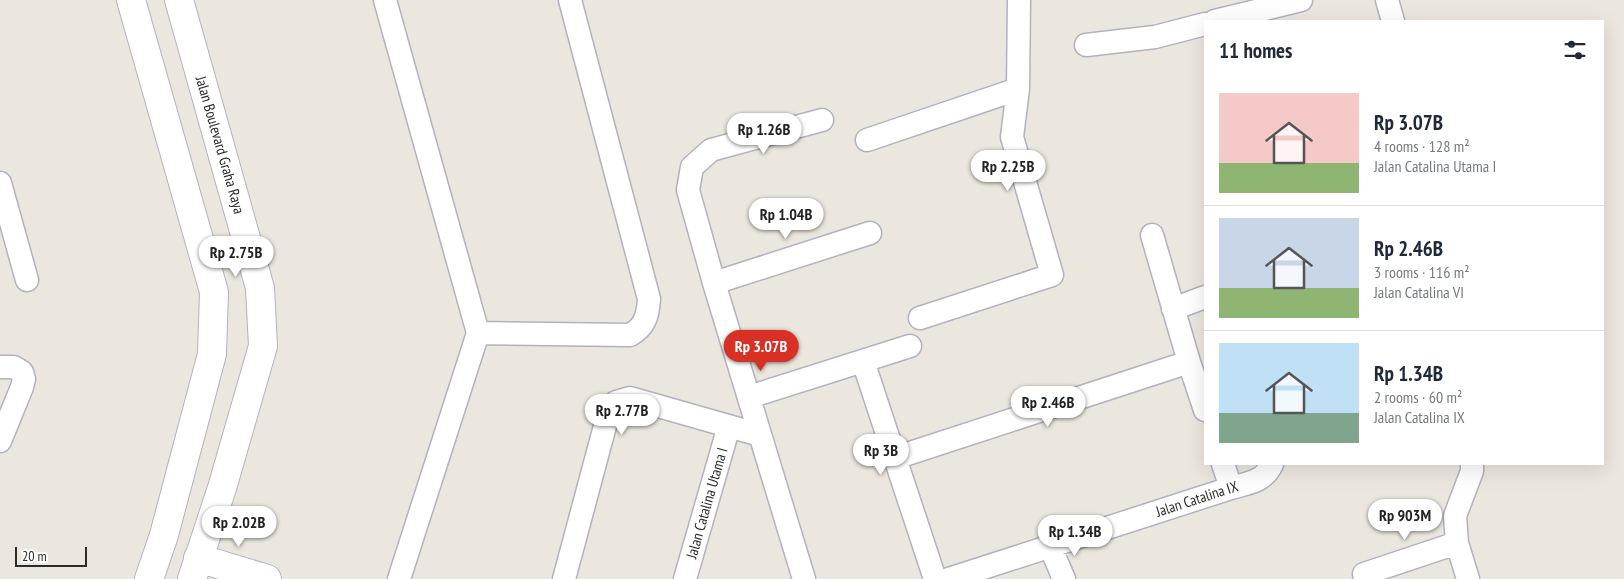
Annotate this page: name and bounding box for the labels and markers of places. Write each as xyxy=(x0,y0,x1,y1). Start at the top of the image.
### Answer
pin: Rp 1.26B xyxy=(712,112,816,155)
pin: Rp 2.25B xyxy=(956,150,1060,192)
pin: Rp 1.04B xyxy=(734,198,838,240)
pin: Rp 2.75B xyxy=(184,236,288,278)
pin: Rp 3.07B xyxy=(709,330,813,372)
pin: Rp 2.46B xyxy=(996,386,1100,428)
pin: Rp 2.77B xyxy=(570,394,674,436)
pin: Rp 3B xyxy=(846,434,916,476)
pin: Rp 903M xyxy=(1359,498,1451,541)
pin: Rp 2.02B xyxy=(187,506,291,548)
pin: Rp 1.34B xyxy=(1023,514,1127,557)

